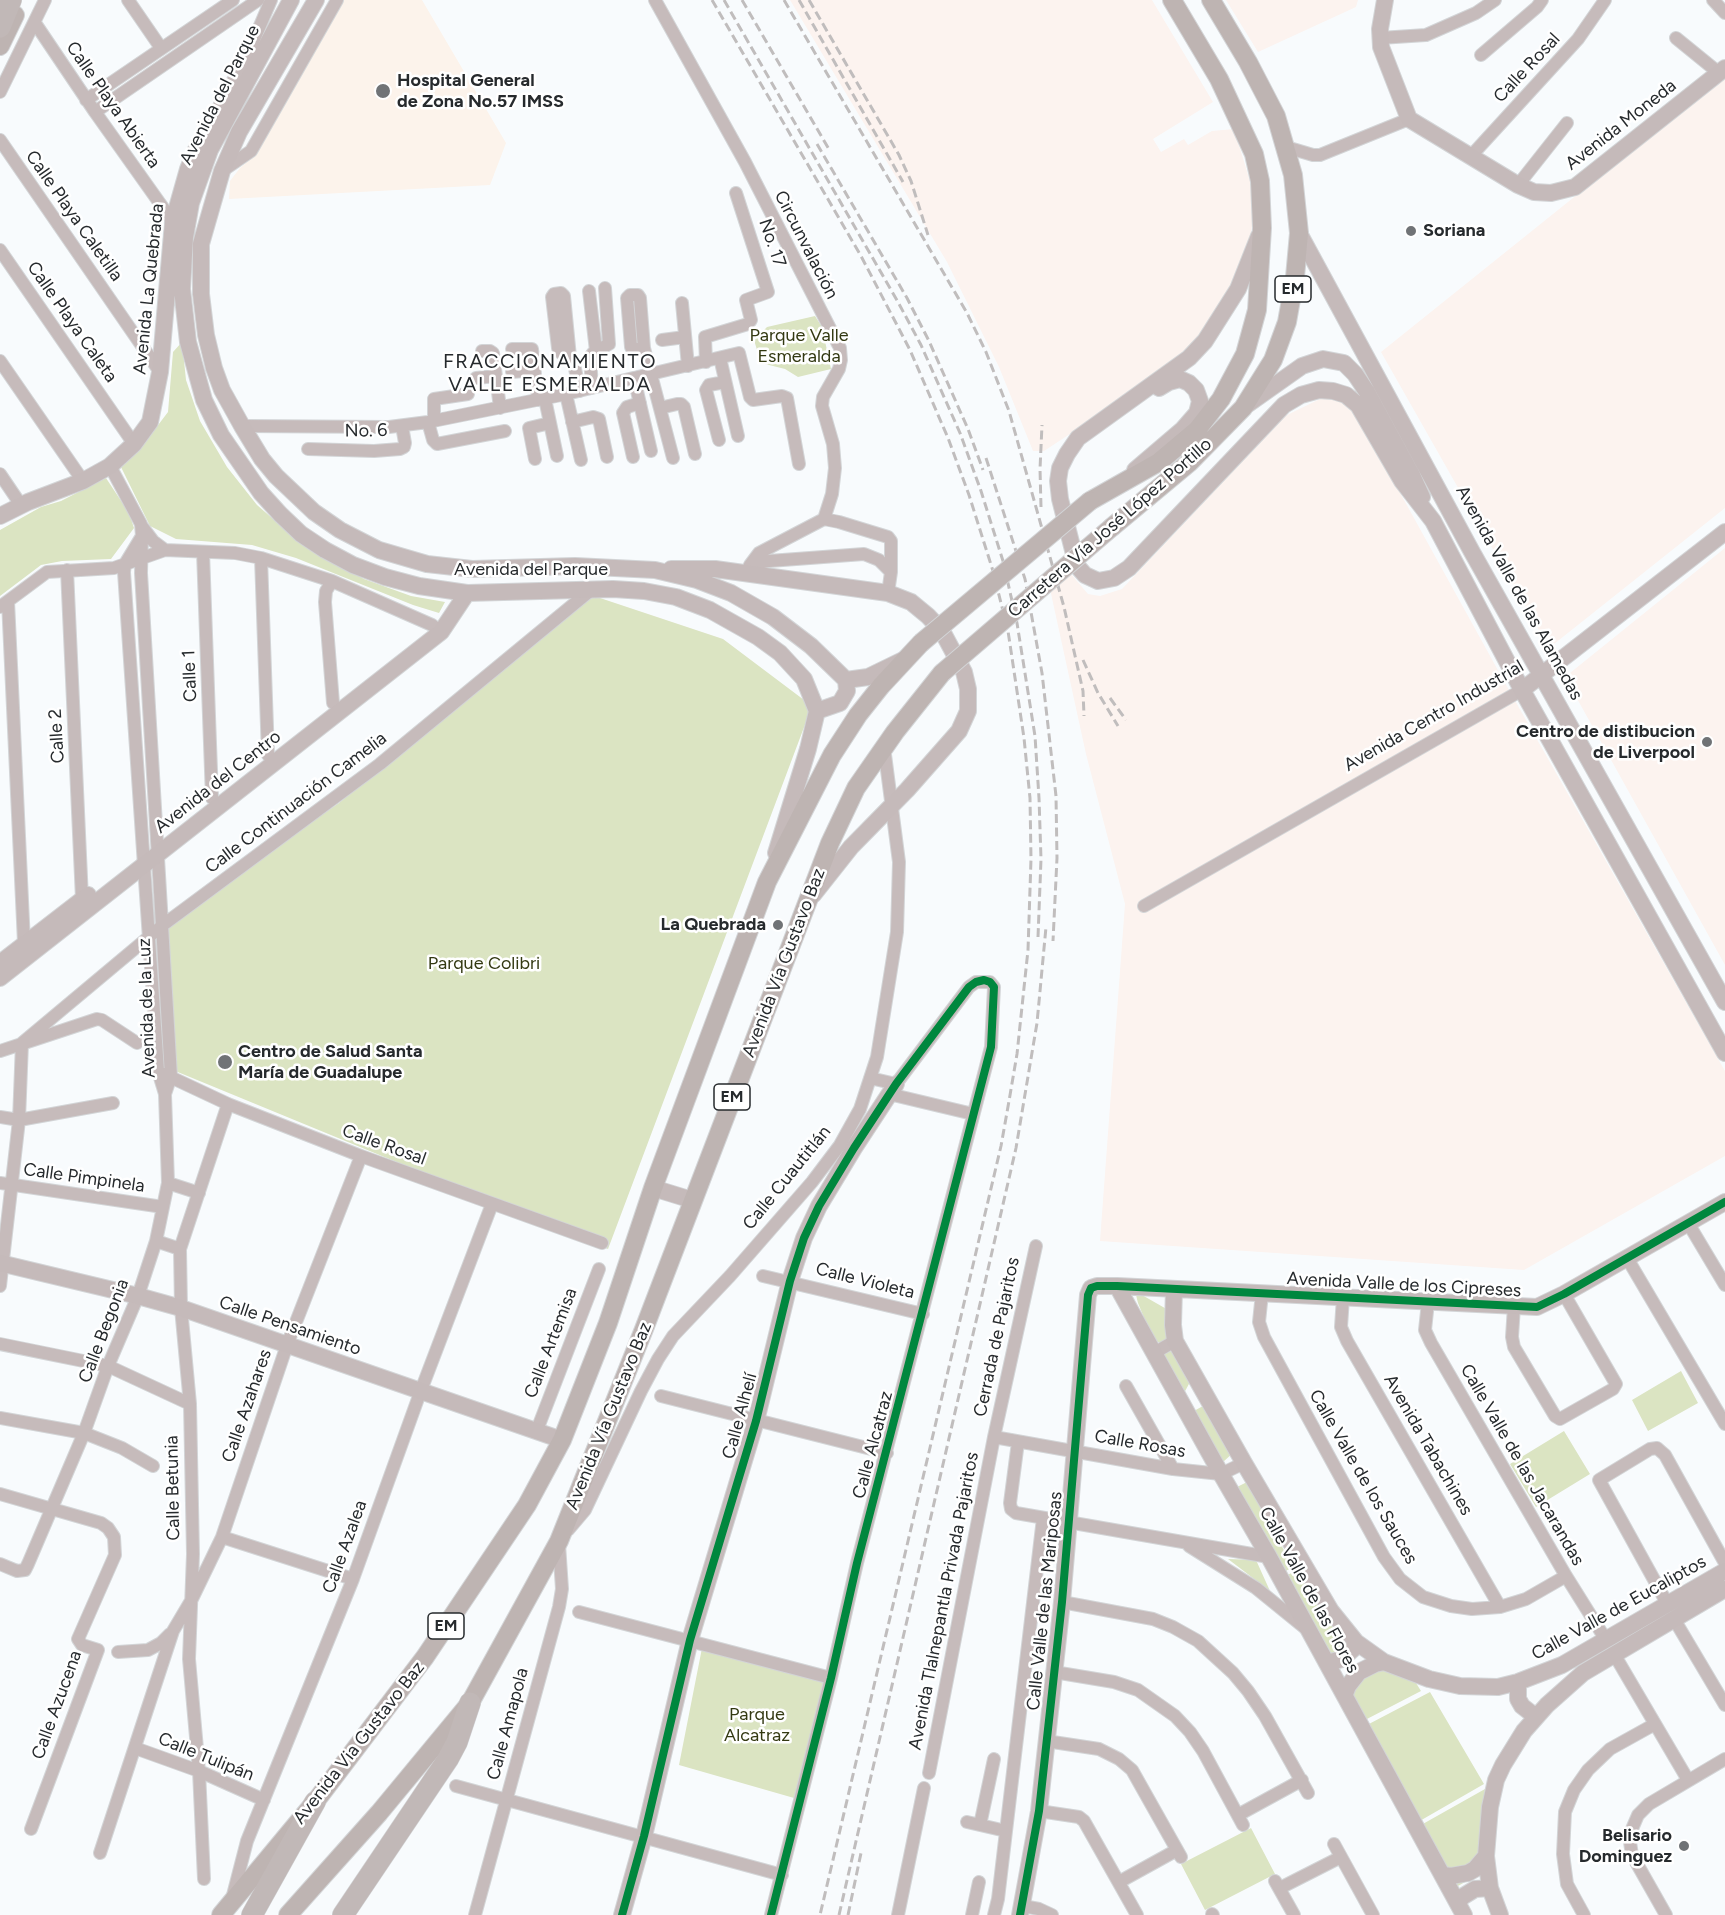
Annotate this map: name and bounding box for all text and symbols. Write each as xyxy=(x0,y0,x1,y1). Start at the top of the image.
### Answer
street label: Avenida del Parque xyxy=(175,22,265,168)
street label: Calle Rosal xyxy=(1489,29,1565,107)
street label: Calle Playa Abierta xyxy=(61,38,165,172)
place label: Hospital General de Zona No.57 IMSS xyxy=(397,70,564,112)
street label: Avenida Moneda xyxy=(1561,75,1681,175)
marker: Hospital General de Zona No.57 IMSS xyxy=(374,82,392,100)
street label: Calle Playa Caletilla xyxy=(21,146,127,286)
street label: Circunvalación xyxy=(769,187,843,303)
street label: Avenida La Quebrada xyxy=(129,202,169,376)
street label: No. 17 xyxy=(754,216,790,270)
place label: Soriana xyxy=(1423,220,1485,242)
marker: Soriana xyxy=(1404,224,1418,238)
street label: Calle Playa Caleta xyxy=(22,257,122,387)
road number: EM xyxy=(1275,276,1311,302)
park label: Parque Valle Esmeralda xyxy=(750,325,848,368)
district label: FRACCIONAMIENTO VALLE ESMERALDA xyxy=(443,350,657,397)
street label: No. 6 xyxy=(344,420,388,442)
street label: Carretera Vía José López Portillo xyxy=(1004,434,1216,622)
street label: Avenida Valle de las Alamedas xyxy=(1451,482,1587,704)
street label: Avenida del Parque xyxy=(454,559,608,581)
street label: Calle 1 xyxy=(178,650,202,702)
street label: Avenida Centro Industrial xyxy=(1340,656,1528,776)
street label: Calle 2 xyxy=(45,708,69,764)
place label: Centro de distibucion de Liverpool xyxy=(1516,721,1695,764)
street label: Avenida del Centro xyxy=(151,726,285,838)
street label: Calle Continuación Camelia xyxy=(201,728,391,878)
marker: Centro de distibucion de Liverpool xyxy=(1700,735,1714,749)
street label: Avenida Vía Gustavo Baz xyxy=(738,865,830,1061)
place label: La Quebrada xyxy=(661,914,766,936)
marker: La Quebrada xyxy=(771,918,785,932)
street label: Avenida de la Luz xyxy=(134,938,160,1078)
park label: Parque Colibri xyxy=(428,953,540,975)
place label: Centro de Salud Santa María de Guadalupe xyxy=(238,1041,423,1084)
marker: Centro de Salud Santa María de Guadalupe xyxy=(216,1053,234,1071)
road number: EM xyxy=(714,1084,750,1110)
street label: Calle Rosal xyxy=(339,1120,429,1170)
street label: Calle Cuautitlán xyxy=(738,1122,836,1234)
street label: Calle Pimpinela xyxy=(22,1159,146,1197)
street label: Cerrada de Pajaritos xyxy=(970,1255,1024,1419)
street label: Calle Violeta xyxy=(813,1258,917,1304)
street label: Avenida Valle de los Cipreses xyxy=(1286,1268,1522,1302)
street label: Calle Begonia xyxy=(74,1276,134,1386)
street label: Calle Artemisa xyxy=(520,1285,582,1401)
street label: Calle Pensamiento xyxy=(216,1292,364,1360)
street label: Avenida Vía Gustavo Baz xyxy=(561,1319,657,1513)
street label: Calle Azahares xyxy=(218,1347,276,1465)
street label: Calle Valle de las Jacarandas xyxy=(1455,1360,1589,1570)
street label: Calle Alhelí xyxy=(718,1370,762,1462)
street label: Avenida Tabachines xyxy=(1379,1371,1477,1519)
street label: Calle Valle de los Sauces xyxy=(1304,1386,1422,1568)
street label: Calle Alcatraz xyxy=(848,1389,898,1501)
street label: Calle Rosas xyxy=(1093,1425,1187,1463)
street label: Calle Betunia xyxy=(161,1435,185,1541)
street label: Avenida Tlalnepantla Privada Pajaritos xyxy=(904,1450,984,1752)
street label: Calle Valle de las Mariposas xyxy=(1023,1490,1067,1712)
street label: Calle Azalea xyxy=(318,1497,372,1597)
street label: Calle Valle de las Flores xyxy=(1254,1503,1364,1677)
street label: Calle Valle de Eucaliptos xyxy=(1528,1551,1710,1665)
road number: EM xyxy=(428,1613,464,1639)
street label: Calle Azucena xyxy=(27,1648,87,1762)
street label: Avenida Via Gustavo Baz xyxy=(289,1657,429,1829)
street label: Calle Amapola xyxy=(483,1666,533,1782)
park label: Parque Alcatraz xyxy=(724,1704,790,1746)
street label: Calle Tulipán xyxy=(155,1728,257,1786)
place label: Belisario Dominguez xyxy=(1579,1825,1672,1868)
marker: Belisario Dominguez xyxy=(1677,1839,1691,1853)

